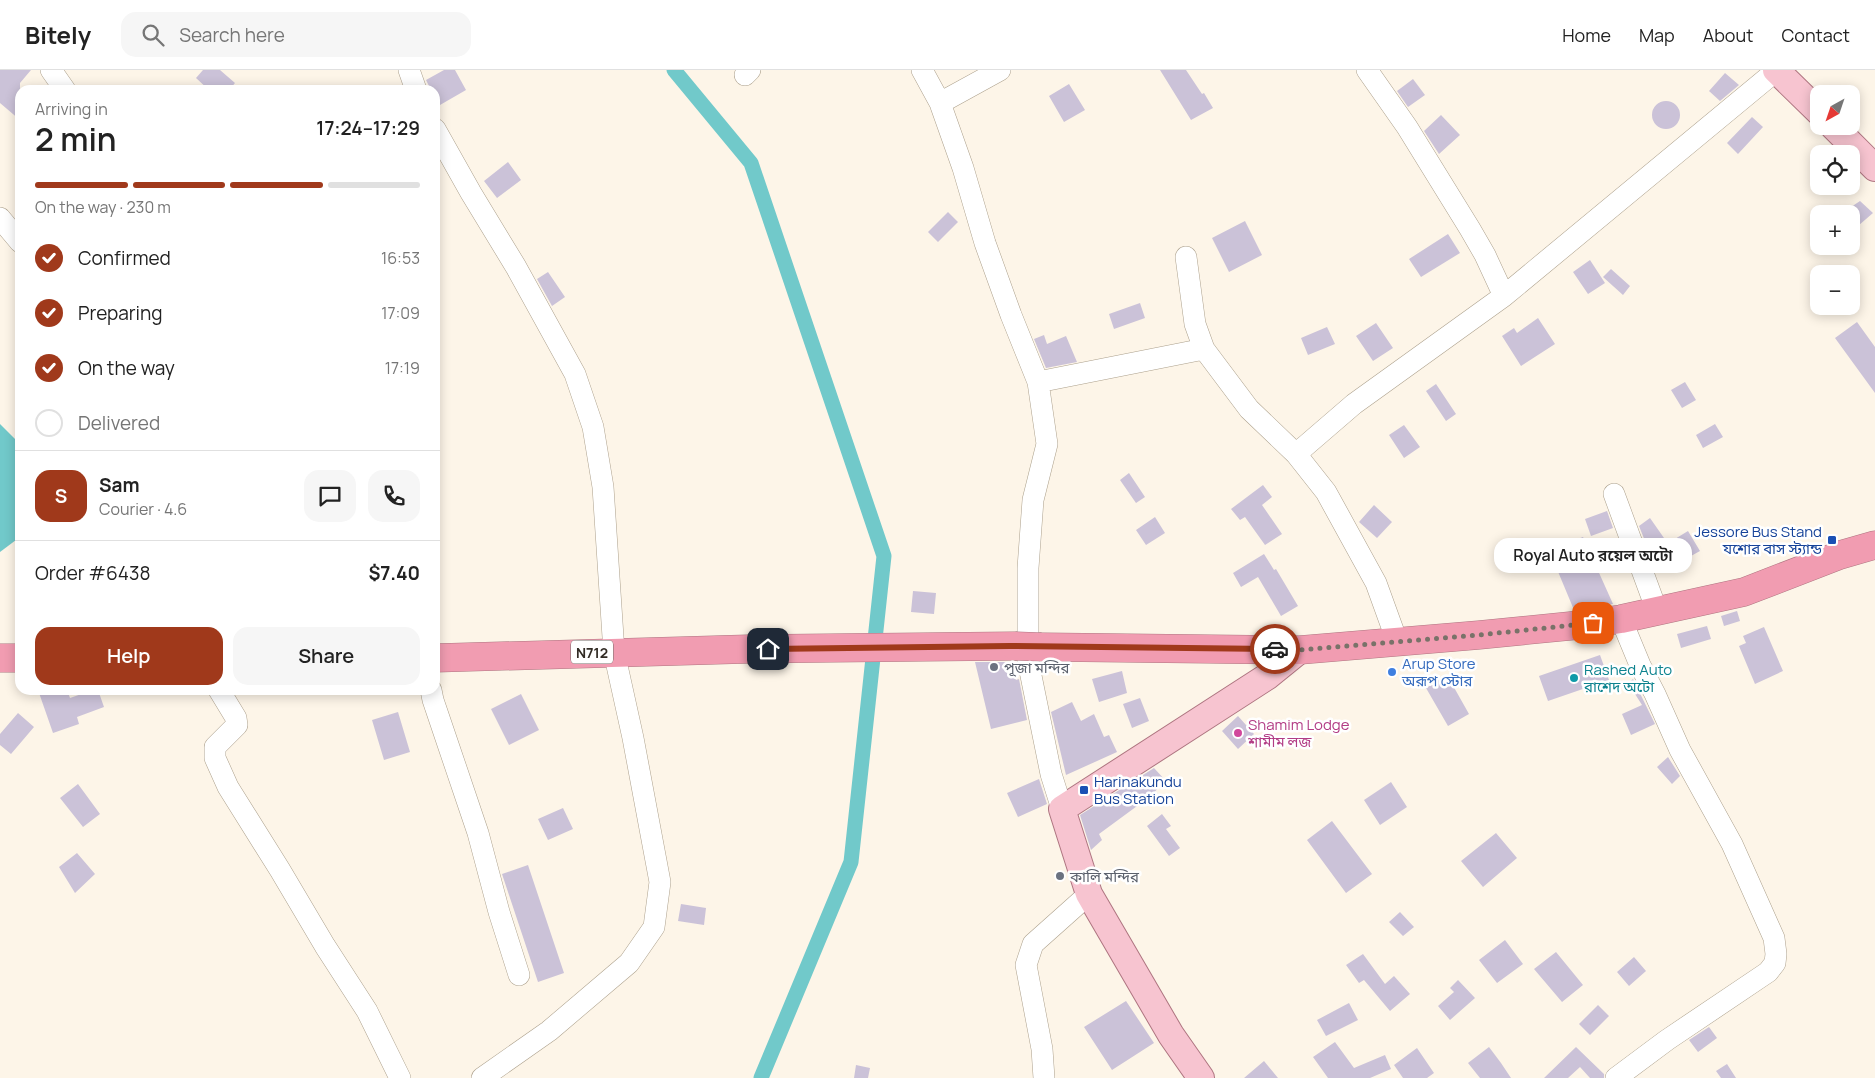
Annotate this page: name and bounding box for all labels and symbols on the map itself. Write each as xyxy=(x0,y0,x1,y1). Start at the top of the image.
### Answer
north arrow xyxy=(1810,85,1860,135)
place label: Jessore Bus Stand যশোর বাস স্ট্যান্ড xyxy=(1694,521,1823,559)
marker: Jessore Bus Stand যশোর বাস স্ট্যান্ড xyxy=(1826,534,1838,546)
callout: Royal Auto রয়েল অটো xyxy=(1494,538,1692,573)
pin xyxy=(1572,602,1614,644)
courier xyxy=(1250,624,1300,674)
pin xyxy=(747,628,789,670)
road number: N712 xyxy=(571,640,613,664)
place label: Arup Store অরূপ স্টোর xyxy=(1401,653,1476,691)
place label: পূজা মন্দির xyxy=(1004,657,1071,678)
place label: Rashed Auto রাশেদ অটো xyxy=(1583,659,1672,697)
marker: পূজা মন্দির xyxy=(988,661,1000,673)
marker: Arup Store অরূপ স্টোর xyxy=(1386,666,1398,678)
marker: Rashed Auto রাশেদ অটো xyxy=(1568,672,1580,684)
place label: Shamim Lodge শামীম লজ xyxy=(1247,714,1350,752)
marker: Shamim Lodge শামীম লজ xyxy=(1232,727,1244,739)
place label: Harinakundu Bus Station xyxy=(1094,771,1182,809)
marker: Harinakundu Bus Station xyxy=(1078,784,1090,796)
place label: কালি মন্দির xyxy=(1069,866,1140,887)
marker: কালি মন্দির xyxy=(1054,870,1066,882)

